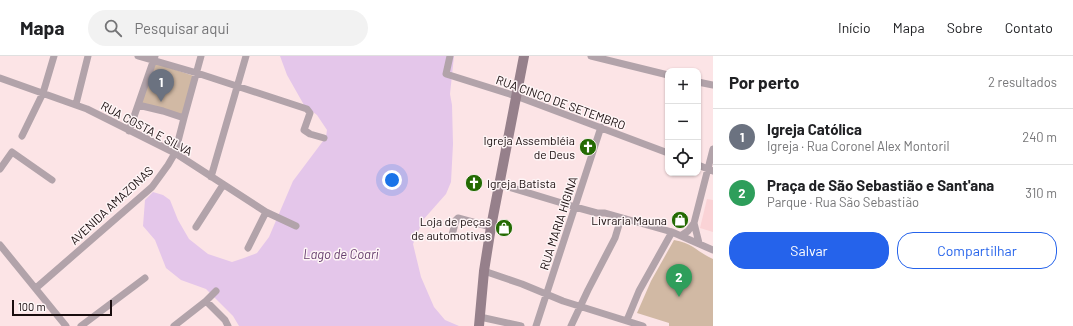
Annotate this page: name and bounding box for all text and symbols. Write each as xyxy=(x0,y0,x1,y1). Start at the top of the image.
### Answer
search box xyxy=(88,10,368,46)
text: Mapa xyxy=(20,16,64,39)
icon: search xyxy=(102,17,124,39)
text: Pesquisar aqui xyxy=(134,19,229,37)
text: Início xyxy=(838,19,871,36)
text: Mapa xyxy=(893,19,925,36)
text: Sobre xyxy=(947,19,983,36)
text: Contato xyxy=(1005,19,1053,36)
map controls xyxy=(665,68,701,176)
button: + xyxy=(665,68,701,104)
pin: 1 xyxy=(148,69,174,102)
street label: RUA CINCO DE SETEMBRO xyxy=(494,72,628,132)
text: Por perto xyxy=(729,72,799,92)
text: 2 resultados xyxy=(988,74,1057,90)
street label: RUA COSTA E SILVA xyxy=(99,98,195,158)
button: − xyxy=(665,104,701,140)
text: Igreja Católica xyxy=(767,120,862,138)
text: 1 xyxy=(740,129,744,145)
text: 240 m xyxy=(1022,129,1057,145)
place label: Igreja Assembléia de Deus xyxy=(483,133,575,161)
church icon: Igreja Assembléia de Deus xyxy=(578,137,598,157)
text: Igreja · Rua Coronel Alex Montoril xyxy=(767,138,949,154)
button: locate xyxy=(665,140,701,176)
street label: AVENIDA AMAZONAS xyxy=(67,163,155,247)
your location xyxy=(382,170,402,190)
church icon: Igreja Batista xyxy=(464,173,484,193)
street label: RUA MARIA HIGINA xyxy=(536,174,580,272)
place label: Igreja Batista xyxy=(487,176,556,190)
text: Praça de São Sebastião e Sant'ana xyxy=(767,176,994,194)
text: 2 xyxy=(738,185,746,201)
text: 310 m xyxy=(1025,185,1057,201)
text: Parque · Rua São Sebastião xyxy=(767,194,919,210)
shop icon: Livraria Mauna xyxy=(670,210,690,230)
place label: Livraria Mauna xyxy=(591,213,667,227)
place label: Loja de peças de automotivas xyxy=(411,214,491,242)
shop icon: Loja de peças de automotivas xyxy=(494,218,514,238)
button: Salvar xyxy=(729,232,889,269)
button: Compartilhar xyxy=(897,232,1057,269)
water label: Lago de Coari xyxy=(303,246,380,262)
pin: 2 xyxy=(666,264,692,297)
scale bar xyxy=(12,298,112,317)
text: 100 m xyxy=(18,300,46,313)

